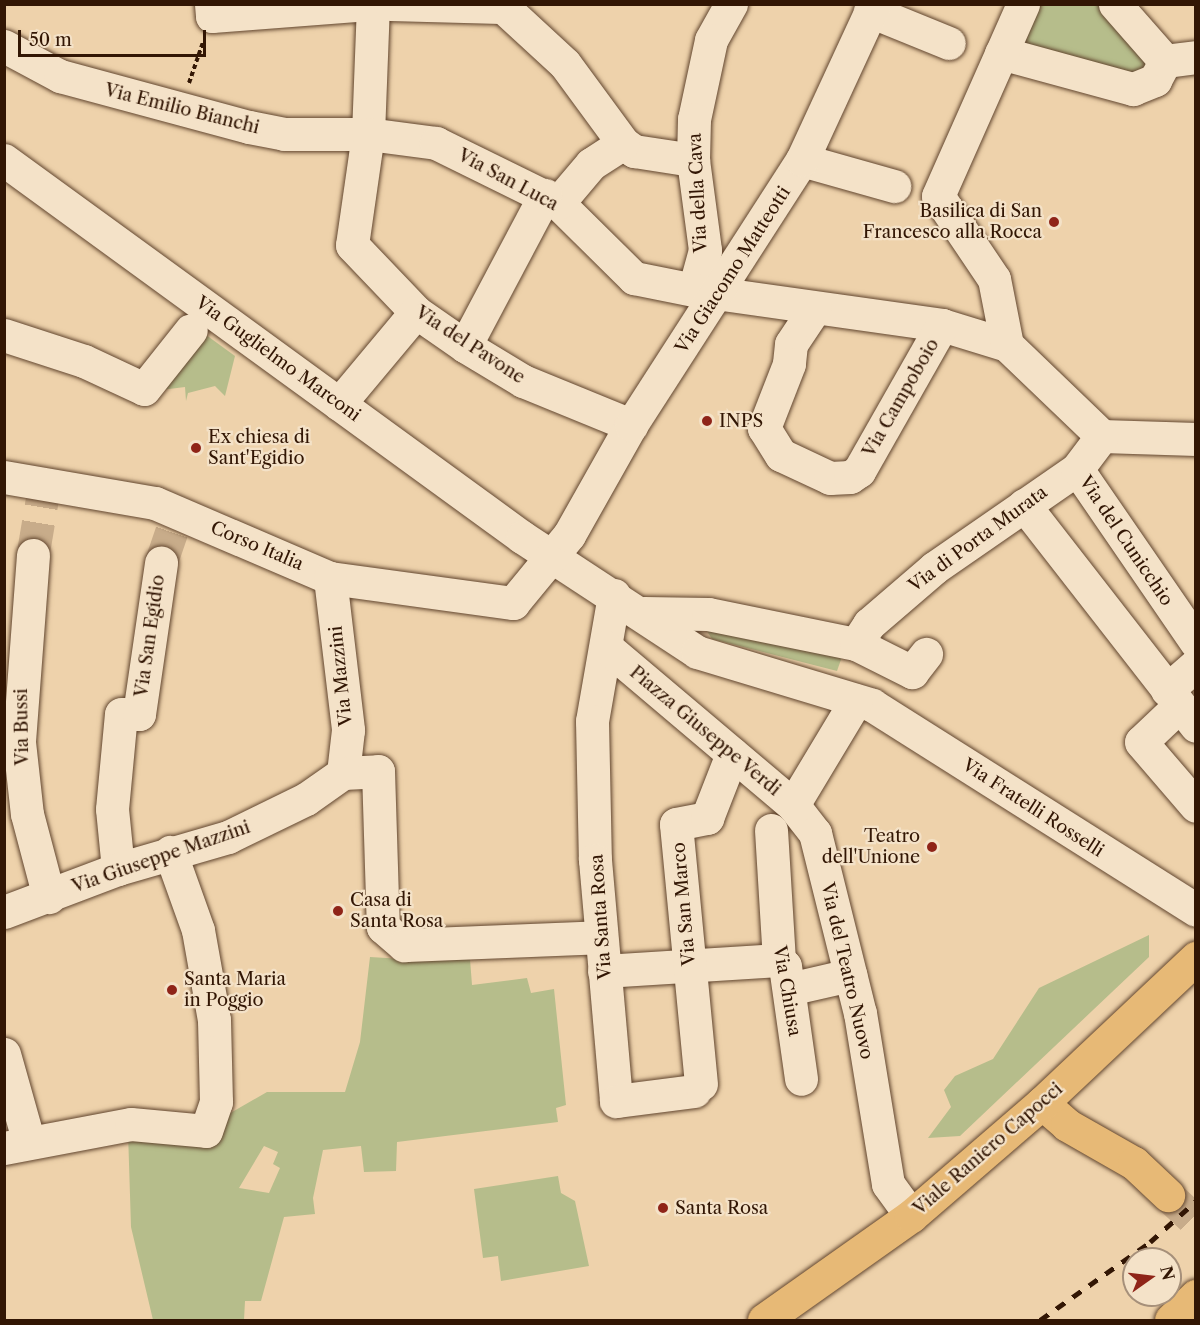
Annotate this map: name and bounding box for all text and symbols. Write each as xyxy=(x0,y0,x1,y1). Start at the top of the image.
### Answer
scale bar xyxy=(21,18,208,56)
text: 50 m xyxy=(29,29,72,51)
street label: Via Emilio Bianchi xyxy=(102,79,262,139)
street label: Via della Cava xyxy=(684,132,712,254)
street label: Via San Luca xyxy=(454,144,562,216)
street label: Via Giacomo Matteotti xyxy=(671,182,795,358)
place label: Basilica di San Francesco alla Rocca xyxy=(863,201,1042,244)
marker: Basilica di San Francesco alla Rocca xyxy=(1047,215,1061,229)
street label: Via Guglielmo Marconi xyxy=(191,292,365,426)
street label: Via del Pavone xyxy=(411,302,529,388)
street label: Via Campoboio xyxy=(858,335,944,461)
place label: INPS xyxy=(719,410,763,432)
marker: INPS xyxy=(700,414,714,428)
place label: Ex chiesa di Sant'Egidio xyxy=(208,427,311,470)
marker: Ex chiesa di Sant'Egidio xyxy=(189,441,203,455)
street label: Via del Cunicchio xyxy=(1074,472,1178,610)
street label: Via di Porta Murata xyxy=(904,481,1052,597)
street label: Corso Italia xyxy=(207,517,307,575)
street label: Via San Egidio xyxy=(131,573,169,699)
street label: Via Mazzini xyxy=(325,625,357,727)
street label: Piazza Giuseppe Verdi xyxy=(625,661,785,801)
street label: Via Bussi xyxy=(11,688,33,766)
street label: Via Fratelli Rosselli xyxy=(958,754,1108,862)
street label: Via Giuseppe Mazzini xyxy=(69,816,253,898)
place label: Teatro dell'Unione xyxy=(822,826,920,868)
marker: Teatro dell'Unione xyxy=(925,840,939,854)
street label: Via San Marco xyxy=(668,841,700,967)
street label: Via Santa Rosa xyxy=(586,853,616,981)
street label: Via del Teatro Nuovo xyxy=(816,880,878,1062)
place label: Casa di Santa Rosa xyxy=(350,890,444,932)
marker: Casa di Santa Rosa xyxy=(331,904,345,918)
street label: Via Chiusa xyxy=(768,944,806,1038)
place label: Santa Maria in Poggio xyxy=(184,969,286,1012)
marker: Santa Maria in Poggio xyxy=(165,983,179,997)
street label: Viale Raniero Capocci xyxy=(909,1078,1067,1220)
place label: Santa Rosa xyxy=(675,1197,769,1219)
marker: Santa Rosa xyxy=(656,1201,670,1215)
north arrow xyxy=(1122,1247,1182,1307)
text: N xyxy=(1156,1264,1179,1282)

